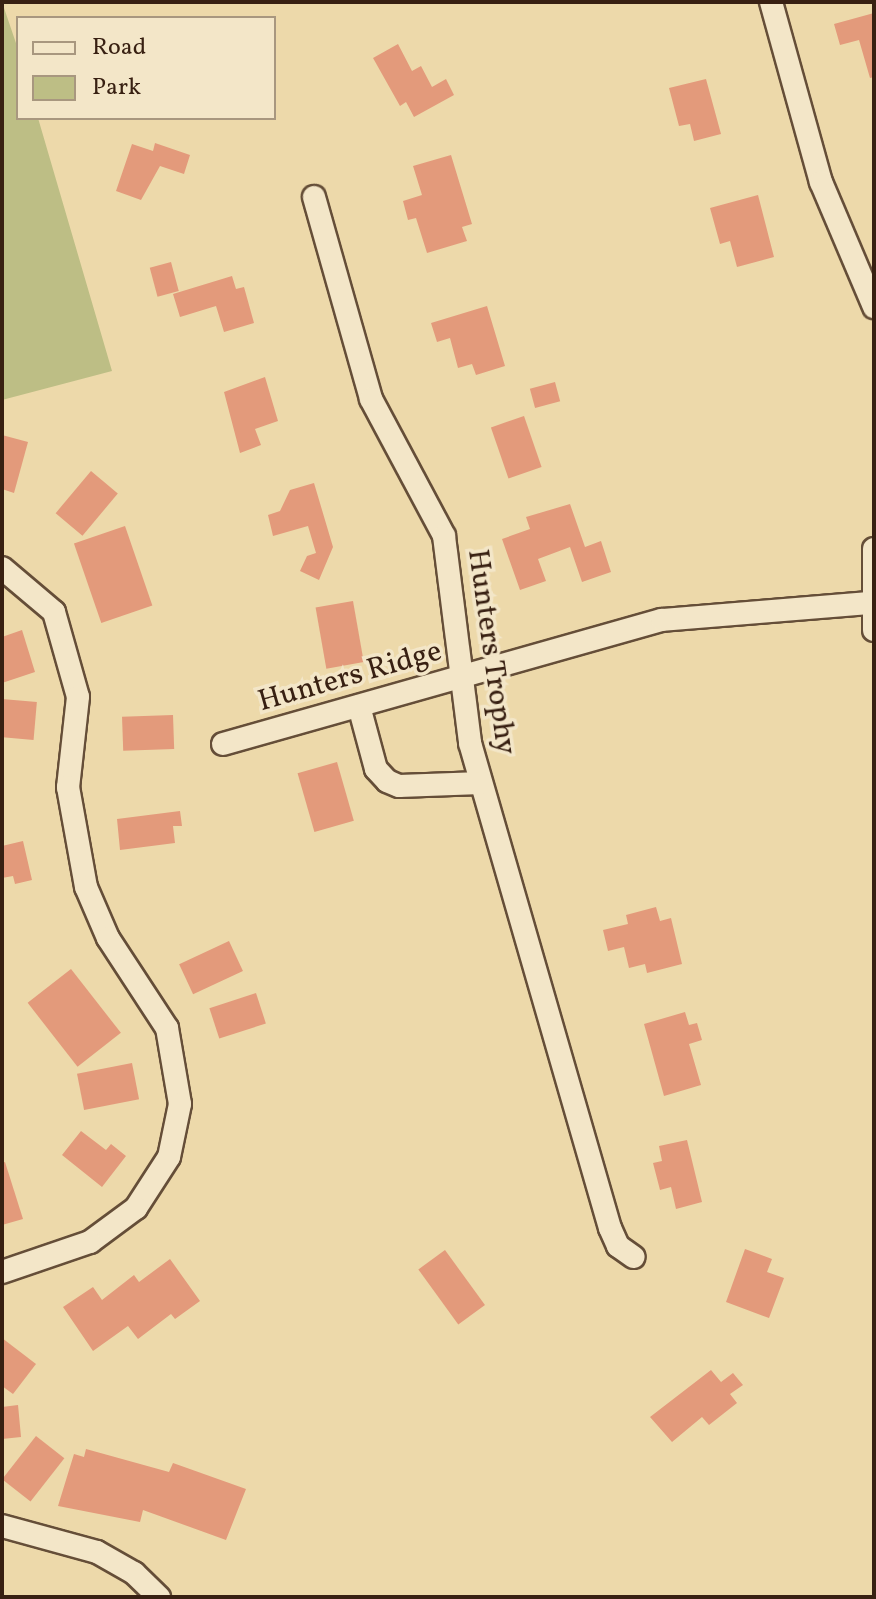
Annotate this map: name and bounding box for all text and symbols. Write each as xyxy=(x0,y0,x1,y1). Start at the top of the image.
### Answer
legend xyxy=(16,16,276,120)
text: Road xyxy=(92,31,146,65)
text: Park xyxy=(92,71,141,105)
street label: Hunters Trophy xyxy=(459,547,523,757)
street label: Hunters Ridge xyxy=(254,634,446,720)

